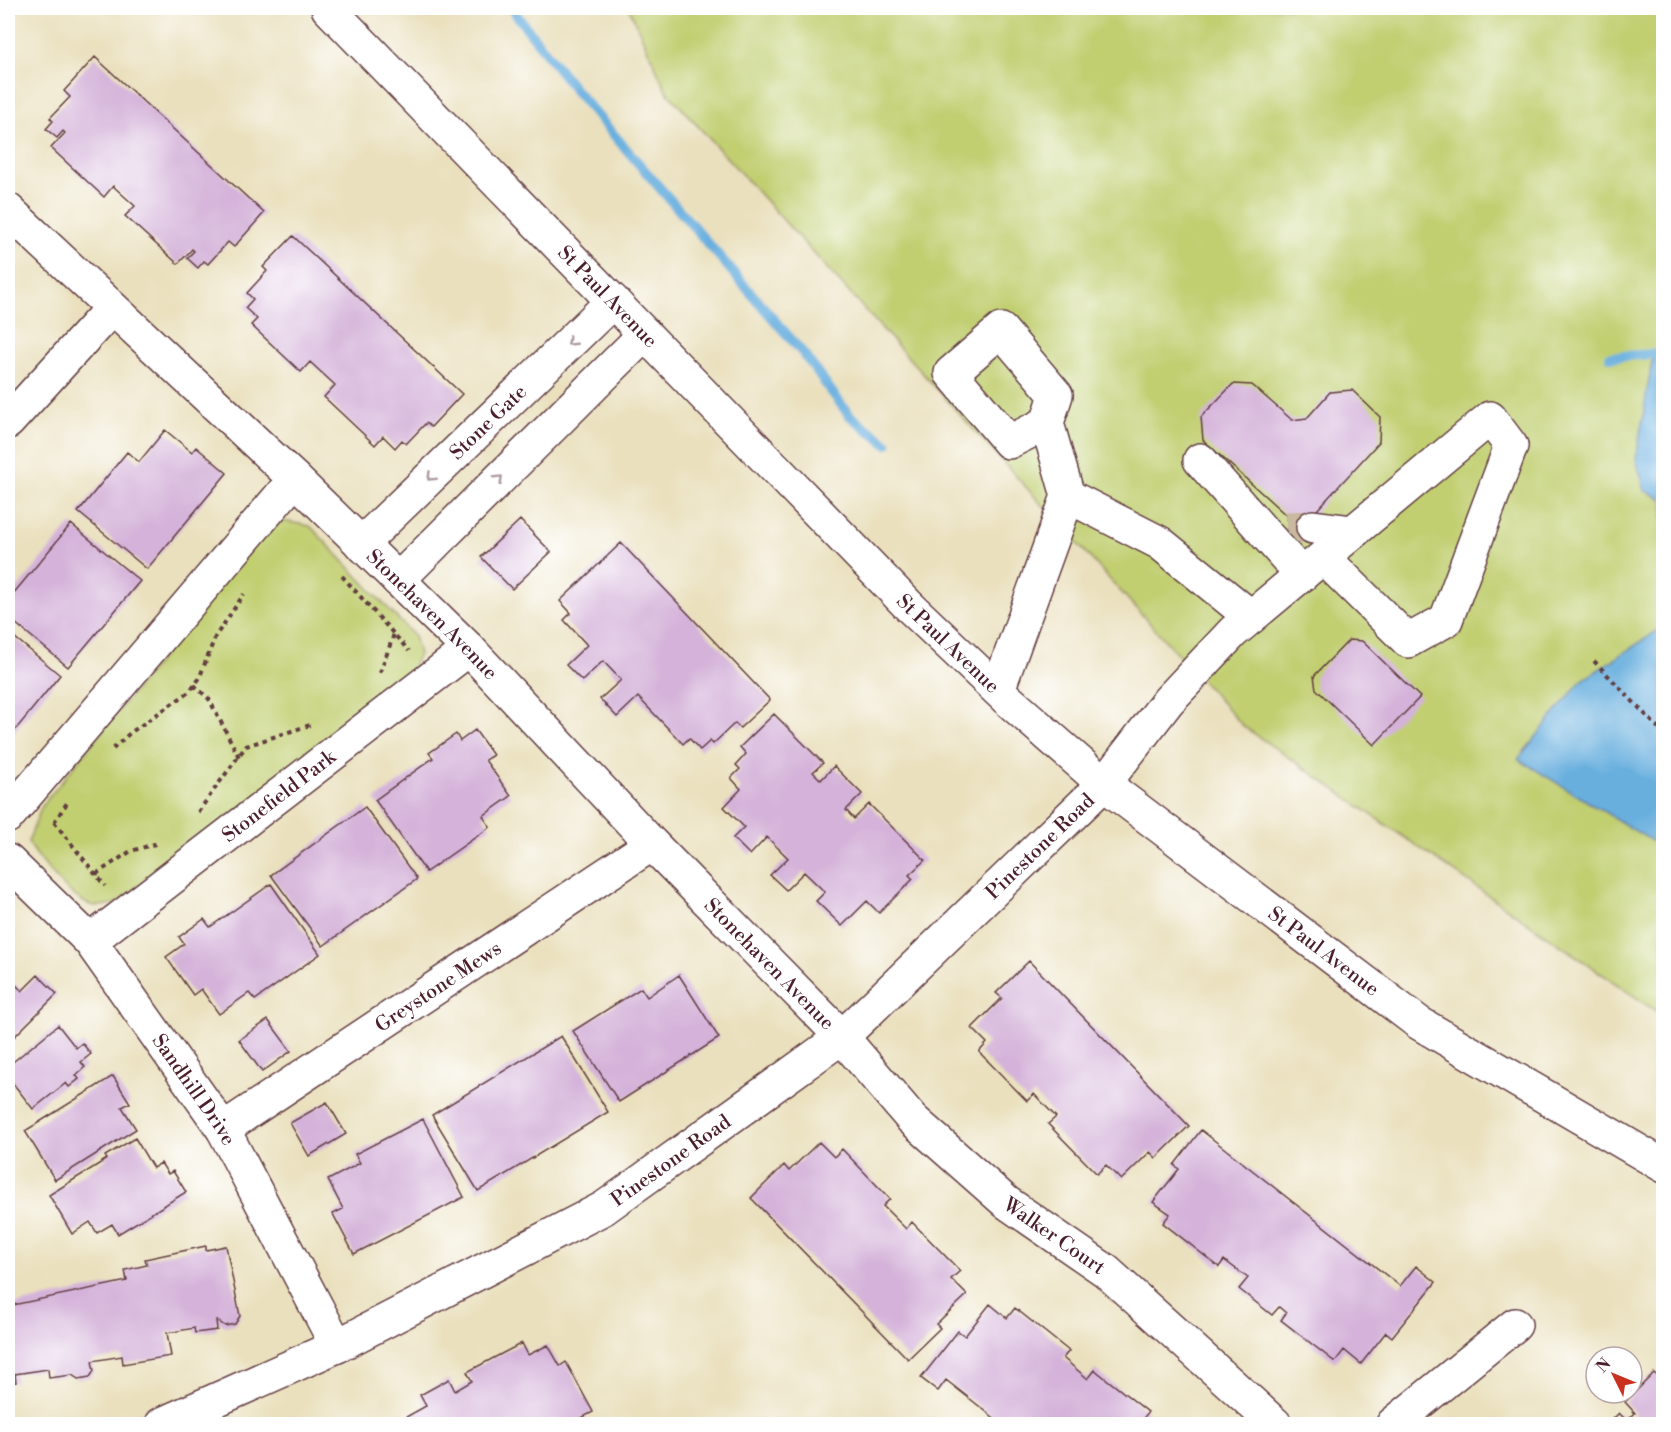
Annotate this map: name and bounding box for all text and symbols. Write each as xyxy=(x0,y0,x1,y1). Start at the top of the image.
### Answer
street label: St Paul Avenue xyxy=(552,241,662,354)
one-way arrow xyxy=(567,335,577,346)
street label: Stone Gate xyxy=(445,380,533,466)
one-way arrow xyxy=(427,470,438,481)
one-way arrow xyxy=(492,476,503,486)
street label: Stonehaven Avenue xyxy=(360,545,502,686)
street label: St Paul Avenue xyxy=(890,590,1004,699)
street label: Stonefield Park xyxy=(218,744,343,849)
street label: Pinestone Road xyxy=(981,788,1101,905)
street label: Stonehaven Avenue xyxy=(698,894,839,1036)
street label: St Paul Avenue xyxy=(1263,902,1384,1002)
street label: Greystone Mews xyxy=(371,936,507,1039)
street label: Sandhill Drive xyxy=(146,1030,240,1150)
street label: Pinestone Road xyxy=(606,1110,737,1213)
street label: Walker Court xyxy=(997,1192,1110,1281)
north arrow xyxy=(1584,1345,1644,1405)
text: N xyxy=(1592,1354,1616,1377)

